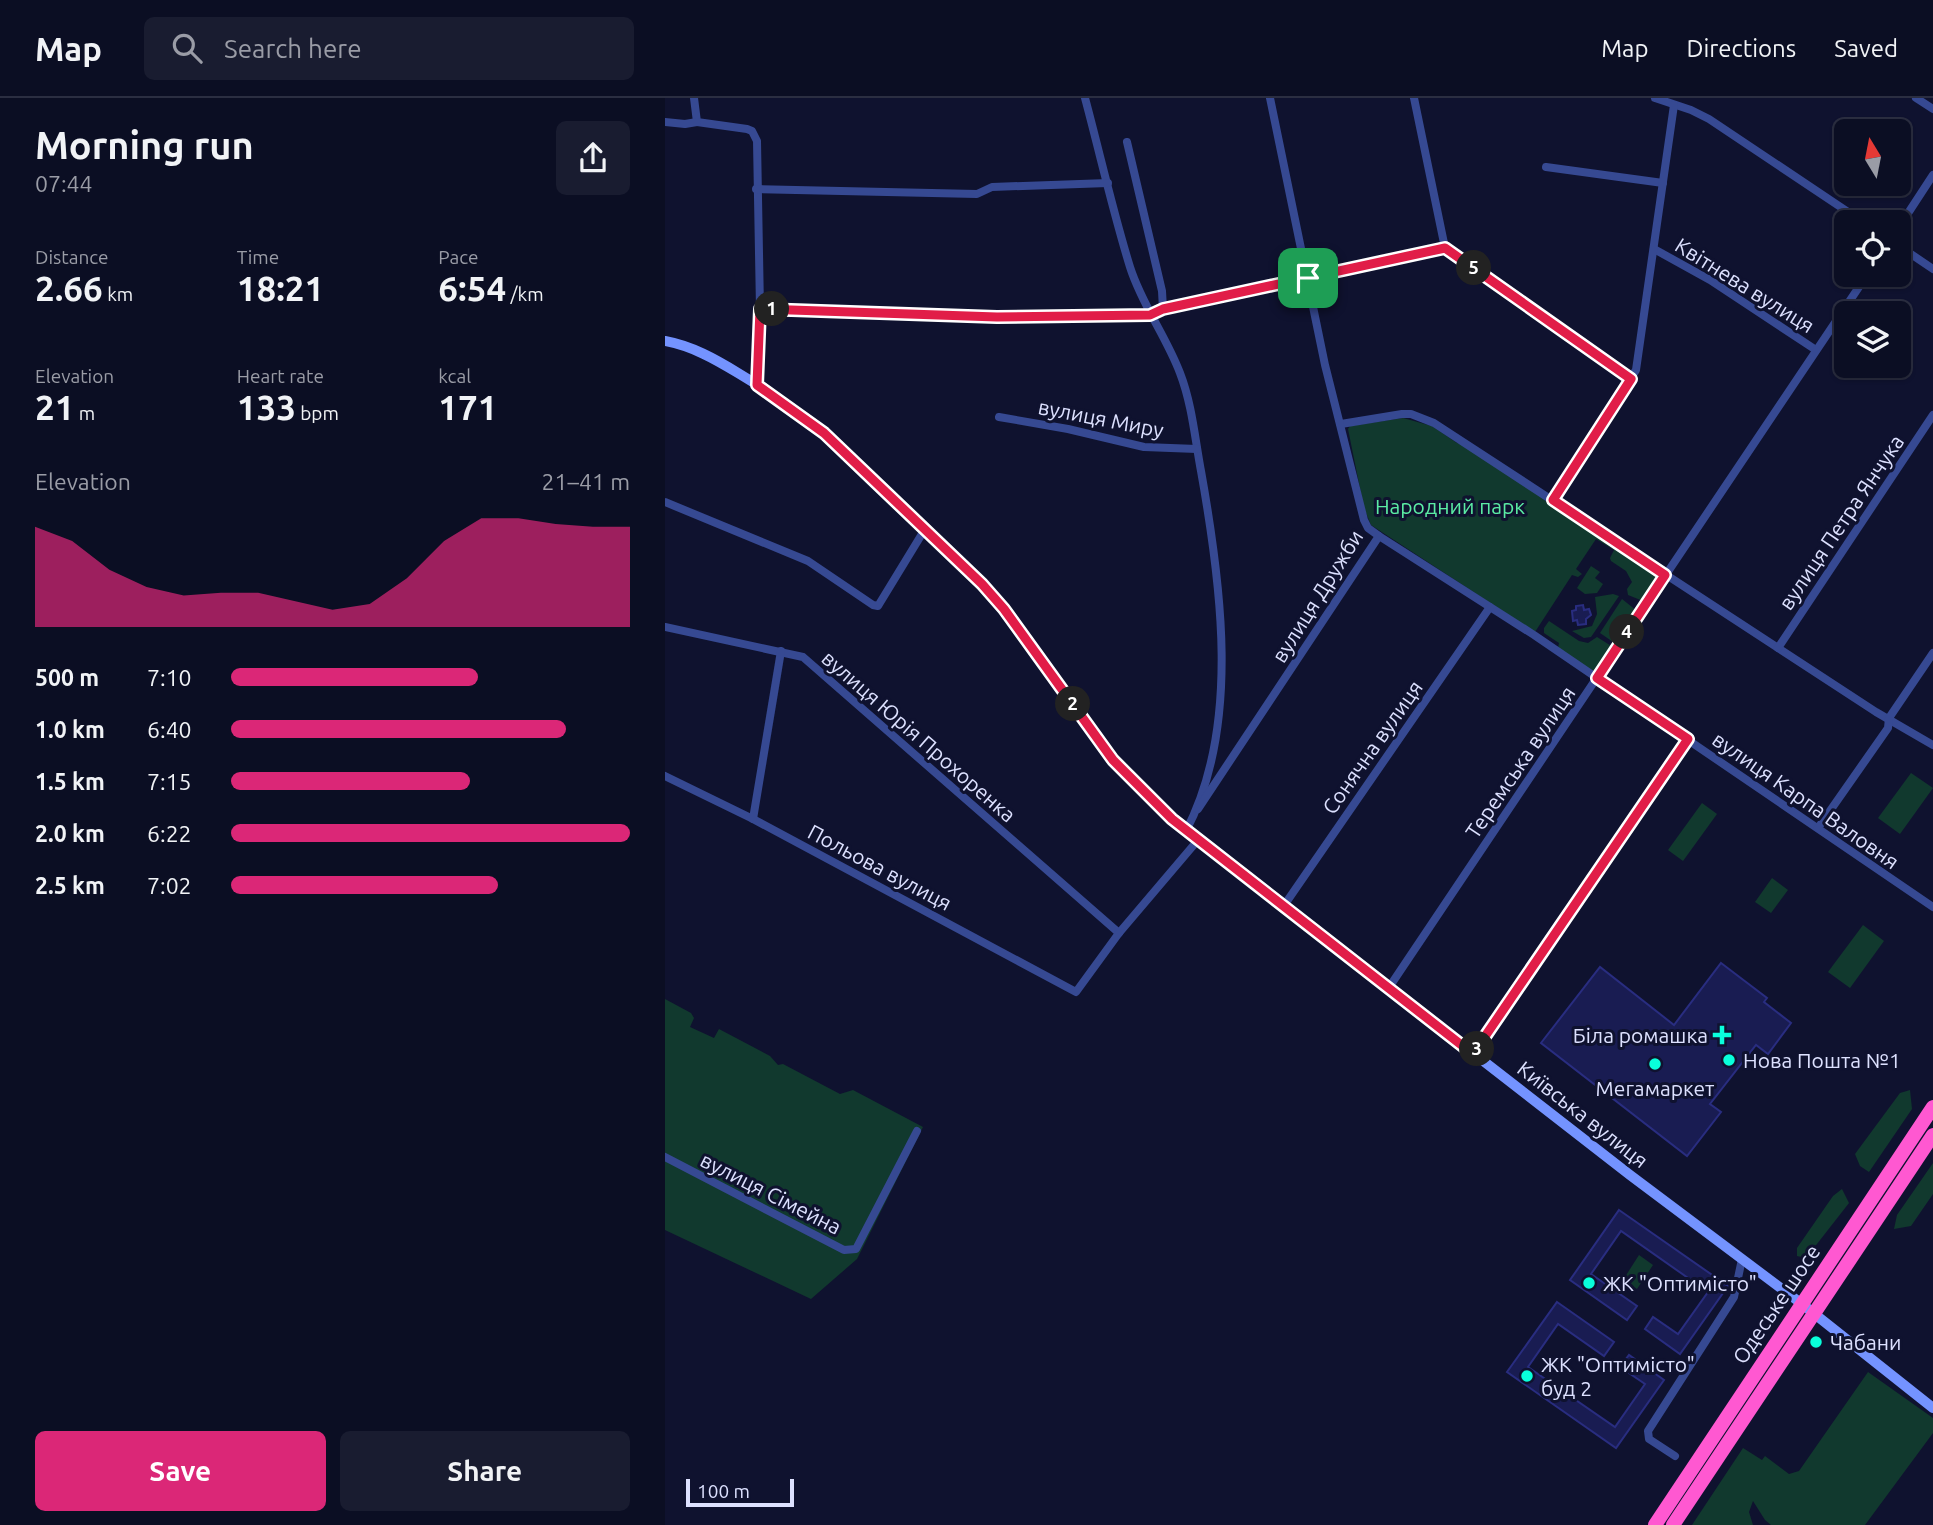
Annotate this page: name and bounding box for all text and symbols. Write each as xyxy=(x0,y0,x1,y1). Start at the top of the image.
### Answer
search box xyxy=(144,17,634,80)
icon: search xyxy=(168,29,206,67)
text: Map xyxy=(35,30,102,67)
text: Search here xyxy=(224,34,362,63)
text: Map xyxy=(1601,35,1648,62)
text: Directions xyxy=(1686,35,1796,62)
text: Saved xyxy=(1834,35,1898,62)
north arrow xyxy=(1834,119,1911,196)
map controls xyxy=(1834,119,1911,378)
button: share xyxy=(556,121,630,195)
text: Morning run xyxy=(35,124,254,166)
text: 07:44 xyxy=(35,171,93,196)
button: locate xyxy=(1834,210,1911,287)
street label: Квітнева вулиця xyxy=(1671,233,1819,337)
text: Distance xyxy=(35,246,109,268)
text: Time xyxy=(237,246,279,268)
text: Pace xyxy=(438,246,479,268)
pin xyxy=(1278,248,1338,308)
pin: 5 xyxy=(1457,250,1491,286)
text: 5 xyxy=(1468,256,1479,278)
icon: arrive xyxy=(1289,259,1327,297)
text: 2.66 xyxy=(35,268,103,308)
text: 18:21 xyxy=(237,268,324,308)
text: 6:54 xyxy=(438,268,506,308)
text: km xyxy=(103,283,133,305)
text: /km xyxy=(506,283,544,305)
pin: 1 xyxy=(755,292,789,326)
text: 1 xyxy=(766,297,777,319)
button: layers xyxy=(1834,301,1911,378)
text: Elevation xyxy=(35,365,114,387)
text: Heart rate xyxy=(237,365,324,387)
text: kcal xyxy=(438,365,471,387)
text: 21 xyxy=(35,387,74,427)
text: 133 xyxy=(237,387,296,427)
text: 171 xyxy=(438,387,498,427)
street label: вулиця Миру xyxy=(1036,394,1166,442)
text: m xyxy=(74,402,95,424)
text: bpm xyxy=(296,402,339,424)
street label: вулиця Петра Янчука xyxy=(1774,430,1908,614)
text: Elevation xyxy=(35,469,131,494)
text: 21–41 m xyxy=(542,469,630,494)
park label: Народний парк xyxy=(1375,494,1525,518)
street label: вулиця Дружби xyxy=(1267,525,1367,667)
pin: 4 xyxy=(1609,614,1644,650)
text: 4 xyxy=(1621,620,1632,642)
street label: вулиця Юрія Прохоренка xyxy=(817,645,1021,827)
text: 500 m xyxy=(35,665,99,690)
text: 7:10 xyxy=(147,665,192,690)
street label: Сонячна вулиця xyxy=(1317,676,1427,818)
street label: Теремська вулиця xyxy=(1460,681,1580,843)
pin: 2 xyxy=(1055,686,1091,722)
text: 2 xyxy=(1067,692,1078,714)
text: 1.0 km xyxy=(35,717,105,742)
text: 6:40 xyxy=(147,717,192,742)
street label: вулиця Карпа Валовня xyxy=(1708,727,1904,873)
text: 1.5 km xyxy=(35,769,105,794)
text: 7:15 xyxy=(147,769,192,794)
street label: Польова вулиця xyxy=(804,819,956,915)
text: 2.0 km xyxy=(35,821,105,846)
text: 6:22 xyxy=(147,821,192,846)
text: 2.5 km xyxy=(35,873,105,898)
text: 7:02 xyxy=(147,873,192,898)
place label: Біла ромашка xyxy=(1573,1023,1708,1047)
marker: Біла ромашка xyxy=(1714,1027,1730,1043)
pin: 3 xyxy=(1459,1032,1495,1066)
text: 3 xyxy=(1471,1037,1482,1059)
place label: Нова Пошта №1 xyxy=(1743,1048,1901,1072)
marker: Нова Пошта №1 xyxy=(1721,1052,1737,1068)
street label: Київська вулиця xyxy=(1513,1056,1653,1172)
marker: Мегамаркет xyxy=(1647,1056,1663,1072)
place label: Мегамаркет xyxy=(1596,1076,1715,1100)
street label: вулиця Сімейна xyxy=(697,1147,845,1239)
street label: Одеське шосе xyxy=(1727,1240,1825,1368)
place label: ЖК "Оптимісто" xyxy=(1603,1271,1757,1295)
marker: ЖК "Оптимісто" xyxy=(1581,1275,1597,1291)
place label: Чабани xyxy=(1830,1330,1902,1354)
marker: Чабани xyxy=(1808,1334,1824,1350)
place label: ЖК "Оптимісто" буд 2 xyxy=(1541,1352,1695,1400)
marker: ЖК "Оптимісто" буд 2 xyxy=(1519,1368,1535,1384)
button: Save xyxy=(35,1431,326,1511)
button: Share xyxy=(340,1431,630,1511)
scale bar xyxy=(686,1476,795,1508)
text: 100 m xyxy=(697,1480,750,1502)

